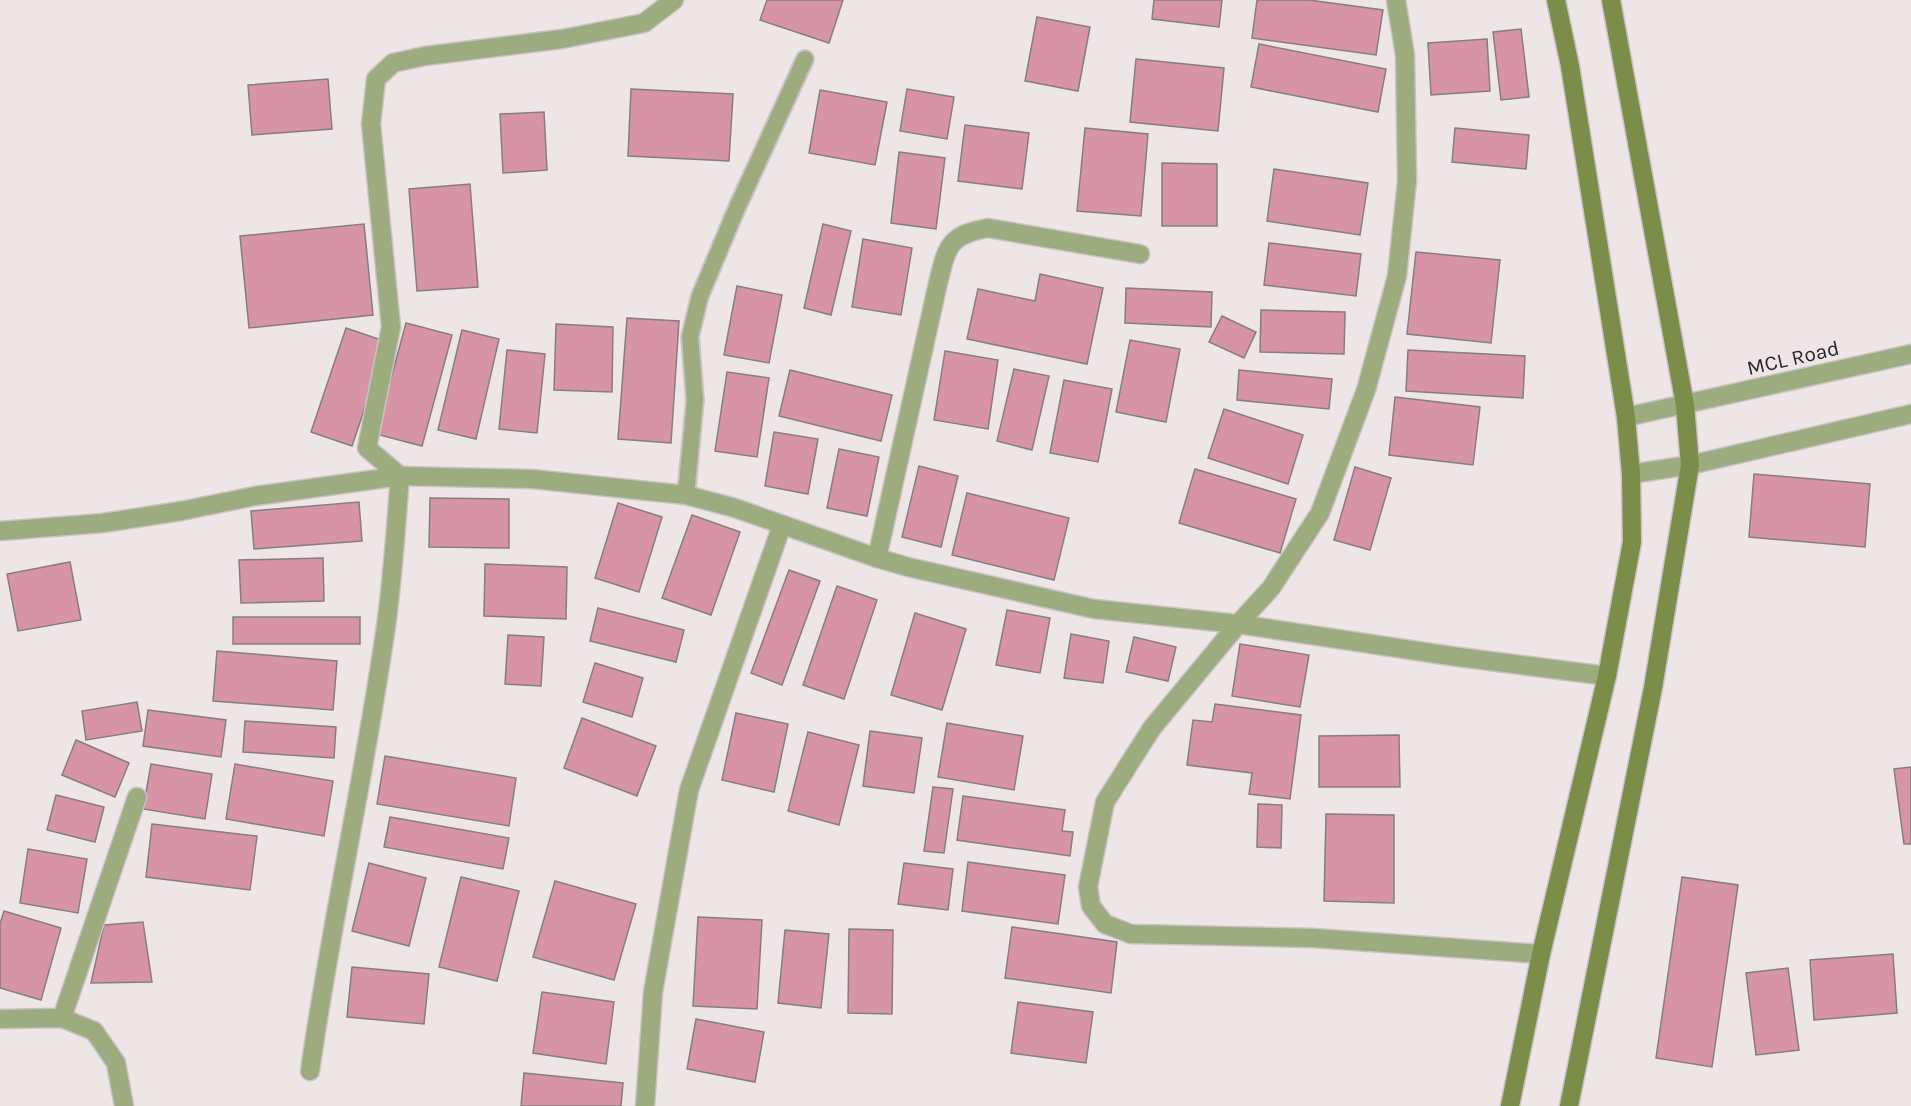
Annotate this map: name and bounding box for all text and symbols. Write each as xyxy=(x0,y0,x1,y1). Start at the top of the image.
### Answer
street label: MCL Road xyxy=(1745,336,1841,380)

